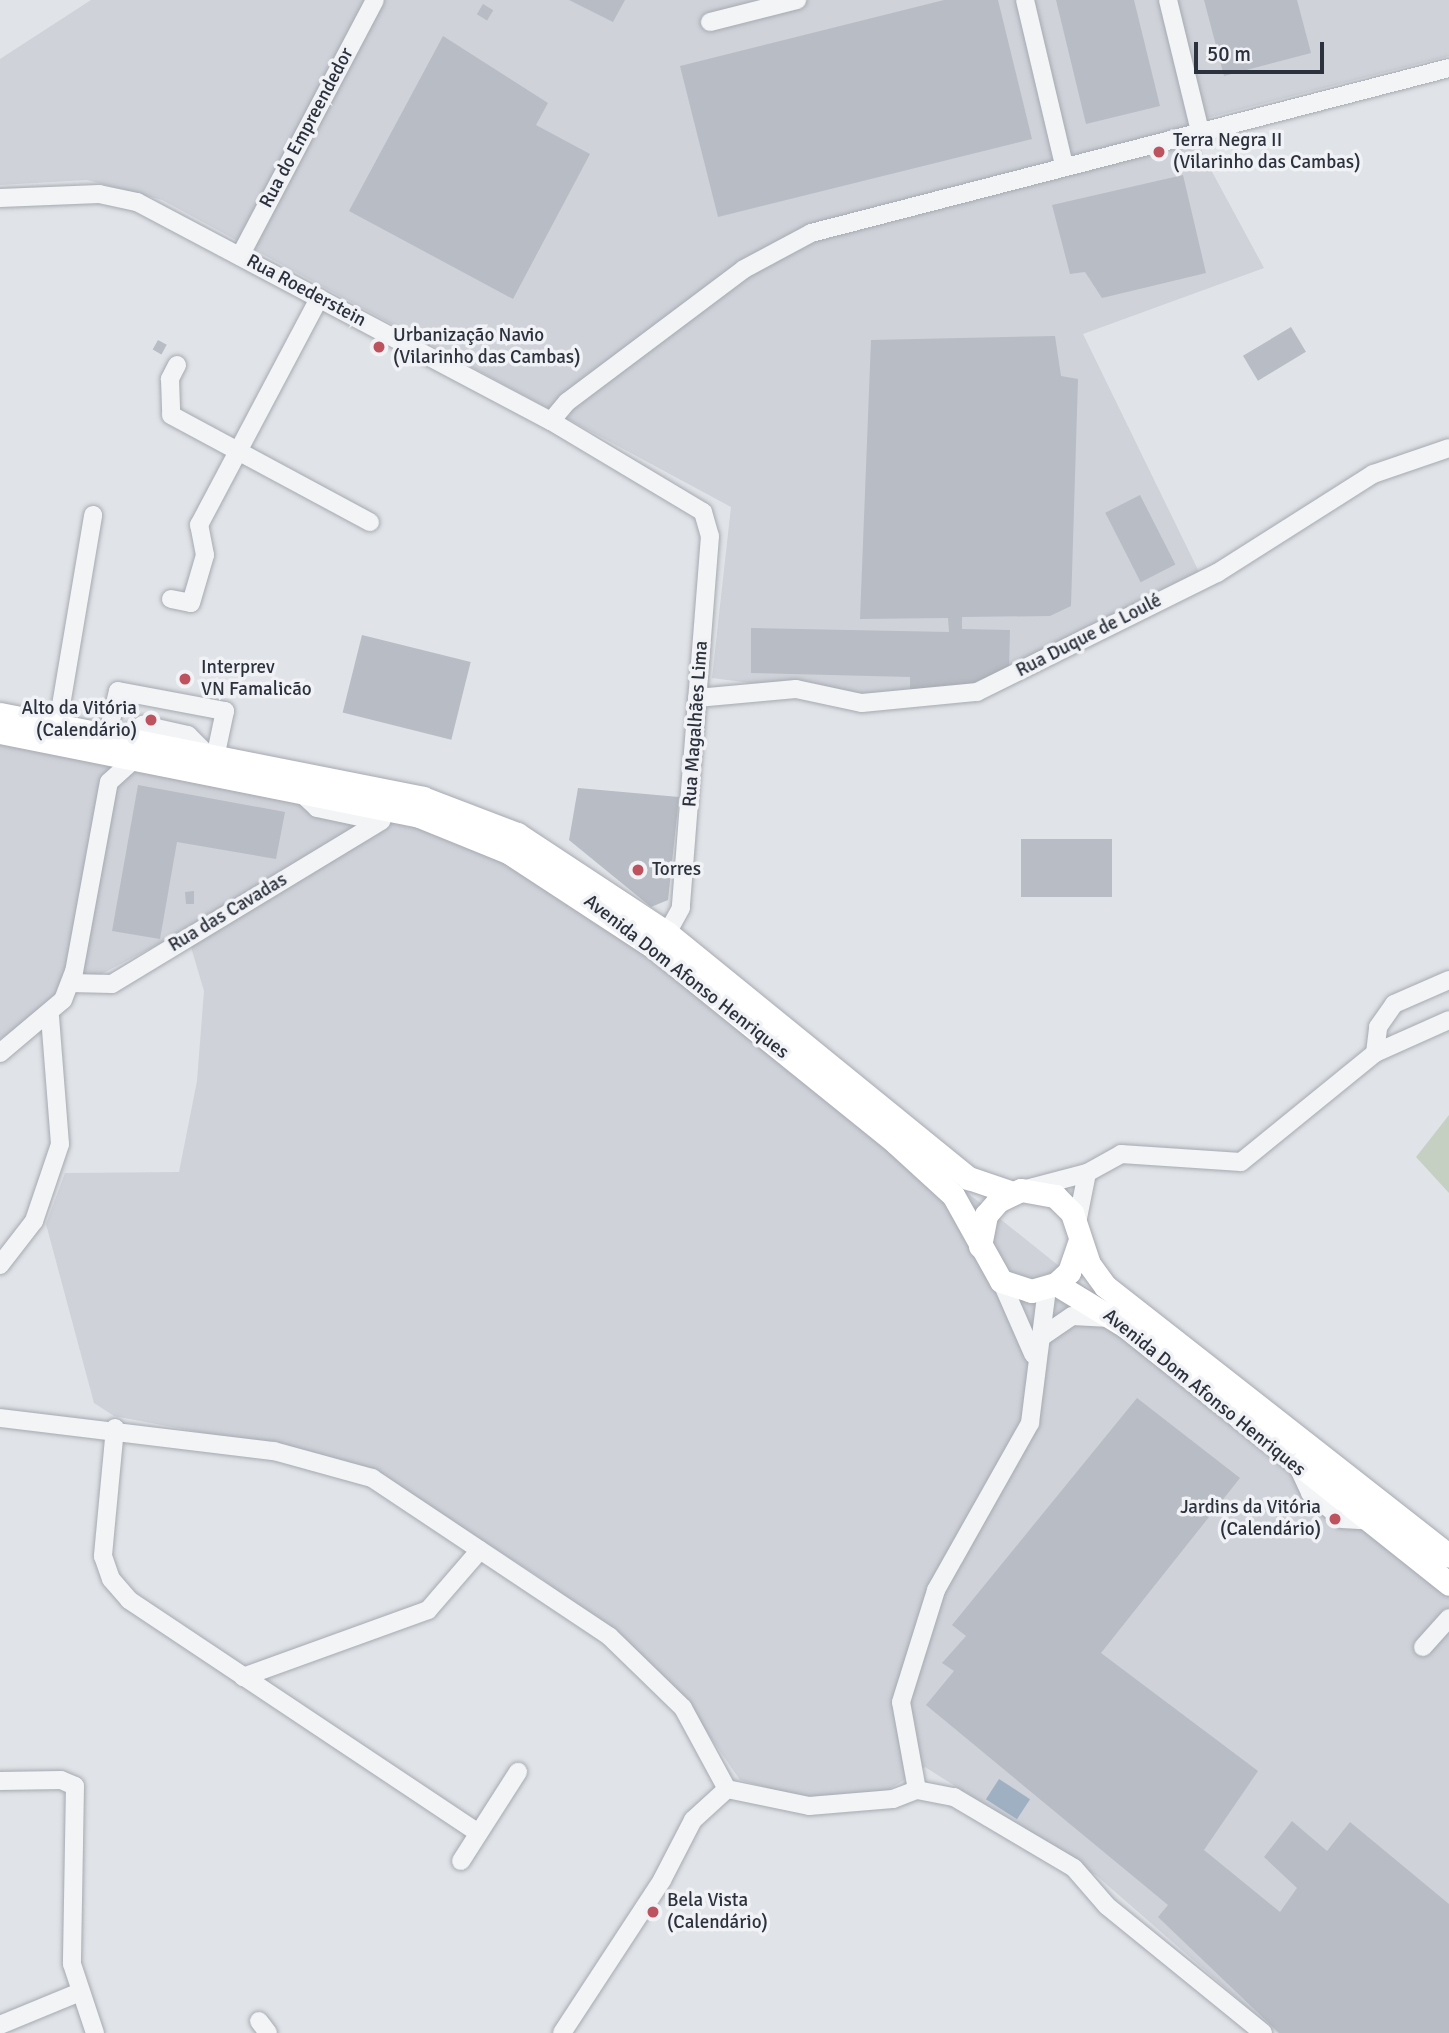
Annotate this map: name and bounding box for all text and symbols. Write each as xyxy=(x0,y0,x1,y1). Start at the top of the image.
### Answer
scale bar xyxy=(1197,28,1326,72)
text: 50 m xyxy=(1207,41,1251,67)
street label: Rua do Empreendedor xyxy=(255,44,359,212)
place label: Terra Negra II (Vilarinho das Cambas) xyxy=(1173,130,1360,174)
marker: Terra Negra II (Vilarinho das Cambas) xyxy=(1151,144,1167,160)
street label: Rua Roederstein xyxy=(242,250,370,332)
place label: Urbanização Navio (Vilarinho das Cambas) xyxy=(393,325,580,369)
marker: Urbanização Navio (Vilarinho das Cambas) xyxy=(371,339,387,355)
street label: Rua Duque de Loulé xyxy=(1012,589,1166,683)
street label: Rua Magalhães Lima xyxy=(679,640,713,808)
place label: Interprev VN Famalicão xyxy=(201,657,312,701)
marker: Interprev VN Famalicão xyxy=(175,669,195,689)
place label: Alto da Vitória (Calendário) xyxy=(21,698,137,742)
marker: Alto da Vitória (Calendário) xyxy=(143,712,159,728)
place label: Torres xyxy=(652,859,701,881)
marker: Torres xyxy=(630,862,646,878)
street label: Rua das Cavadas xyxy=(165,869,291,957)
street label: Avenida Dom Afonso Henriques xyxy=(579,890,793,1064)
street label: Avenida Dom Afonso Henriques xyxy=(1098,1304,1310,1482)
place label: Jardins da Vitória (Calendário) xyxy=(1180,1497,1321,1541)
marker: Jardins da Vitória (Calendário) xyxy=(1327,1511,1343,1527)
place label: Bela Vista (Calendário) xyxy=(667,1890,768,1934)
marker: Bela Vista (Calendário) xyxy=(645,1904,661,1920)

